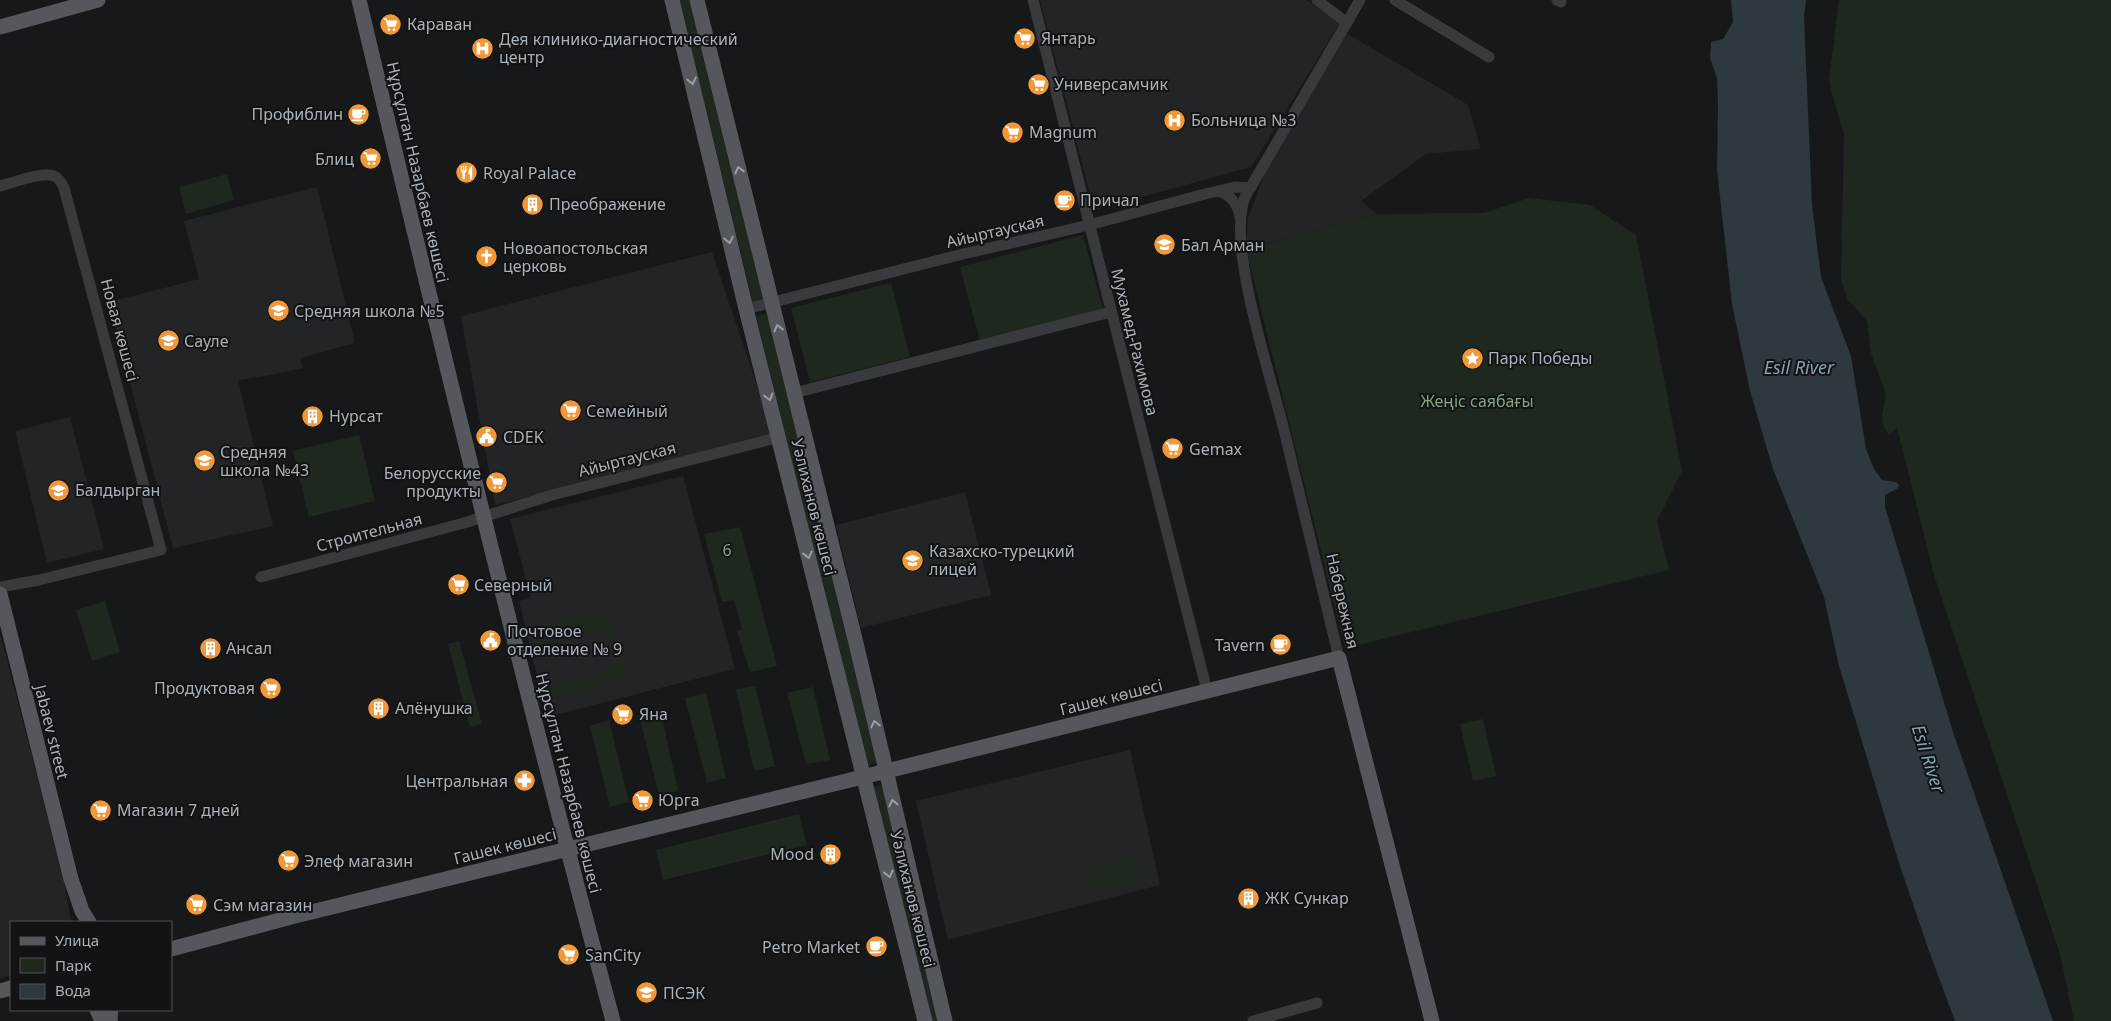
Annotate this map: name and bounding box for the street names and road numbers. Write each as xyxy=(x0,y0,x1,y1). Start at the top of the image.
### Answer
street label: Нұрсұлтан Назарбаев көшесі xyxy=(382,59,454,285)
street label: Айыртауская xyxy=(944,209,1046,253)
street label: Мухамед-Рахимова xyxy=(1106,266,1164,418)
street label: Новая көшесі xyxy=(96,276,144,384)
street label: Айыртауская xyxy=(576,436,678,482)
street label: Уәлиханов көшесі xyxy=(786,436,842,578)
street label: Строительная xyxy=(314,507,424,557)
street label: Набережная xyxy=(1321,551,1365,651)
street label: Нұрсұлтан Назарбаев көшесі xyxy=(531,671,607,895)
street label: Гашек көшесі xyxy=(1057,674,1165,720)
street label: Jabaev street xyxy=(29,680,74,782)
street label: Гашек көшесі xyxy=(451,823,559,869)
street label: Уәлиханов көшесі xyxy=(885,828,941,970)

